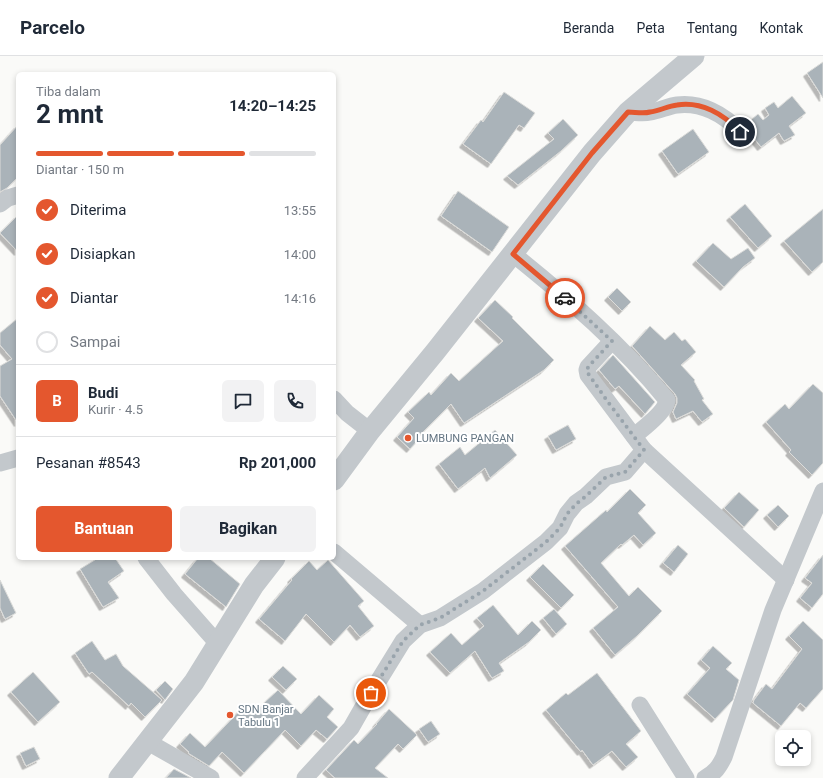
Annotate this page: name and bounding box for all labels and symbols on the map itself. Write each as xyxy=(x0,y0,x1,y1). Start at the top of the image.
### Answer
pin xyxy=(723,115,757,149)
courier xyxy=(545,278,585,318)
place label: LUMBUNG PANGAN xyxy=(416,432,514,445)
marker: LUMBUNG PANGAN xyxy=(403,433,413,443)
pin xyxy=(354,676,388,710)
place label: SDN Banjar Tabulu 1 xyxy=(238,703,294,729)
marker: SDN Banjar Tabulu 1 xyxy=(225,710,235,720)

